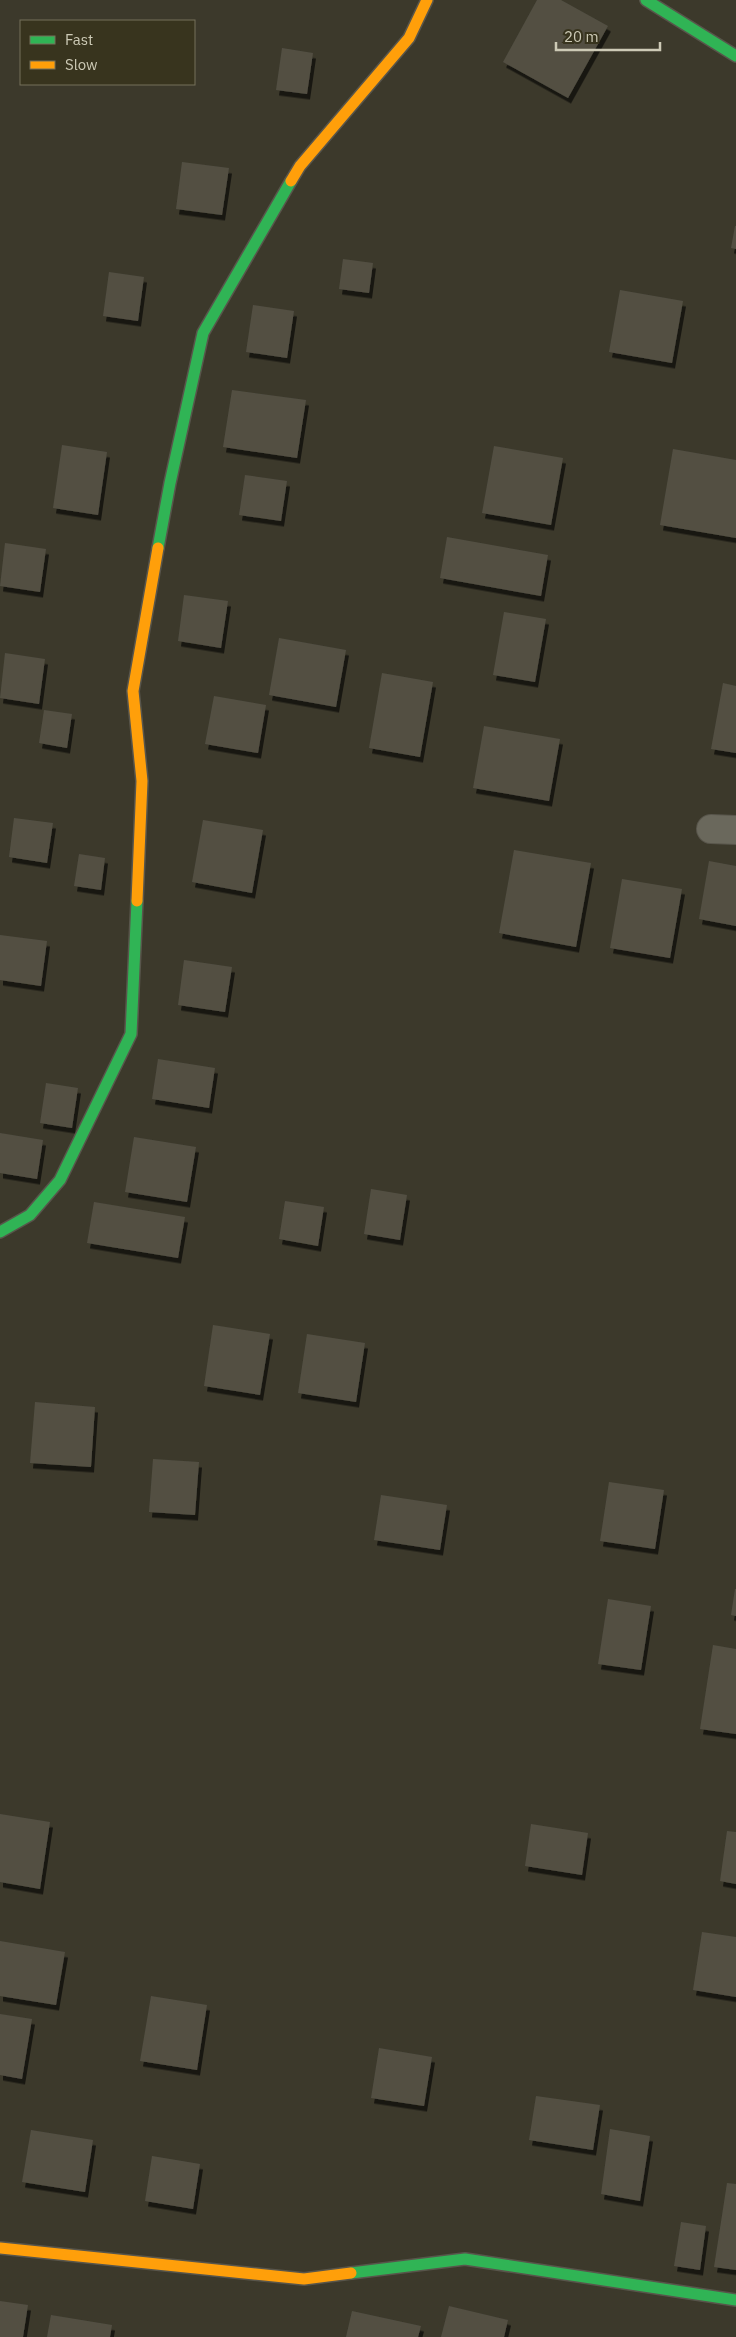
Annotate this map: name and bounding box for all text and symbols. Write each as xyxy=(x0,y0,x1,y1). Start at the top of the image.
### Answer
legend xyxy=(20,20,195,85)
scale bar xyxy=(556,20,660,52)
text: 20 m xyxy=(564,27,599,46)
text: Fast xyxy=(65,30,93,49)
text: Slow xyxy=(65,55,98,74)

